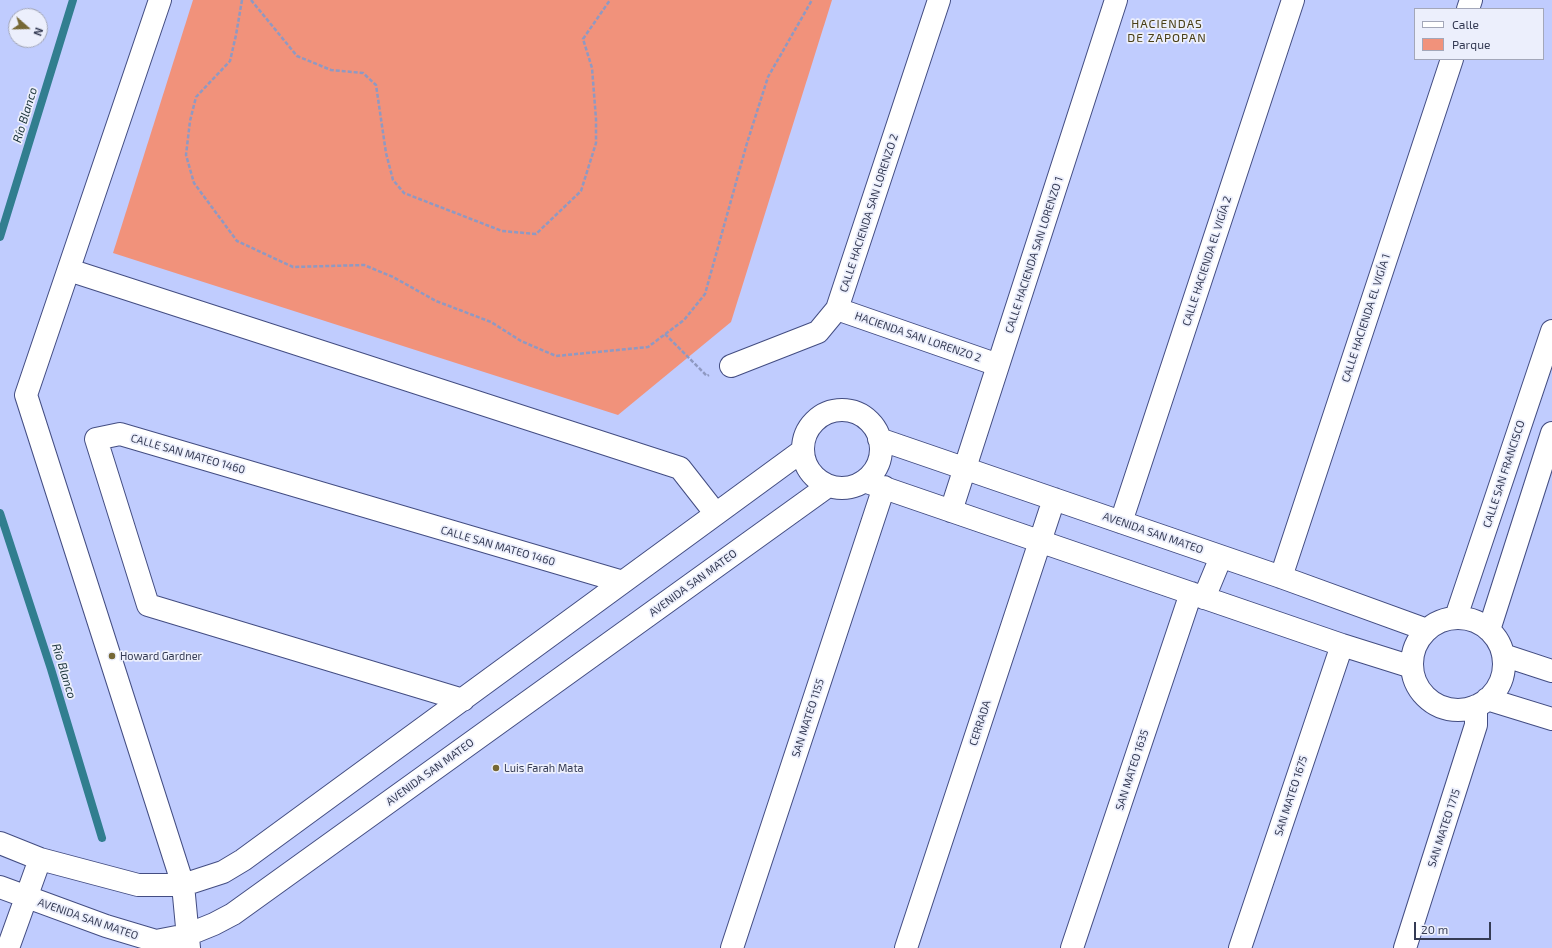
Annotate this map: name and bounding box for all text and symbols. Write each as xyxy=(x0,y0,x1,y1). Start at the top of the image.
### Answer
north arrow xyxy=(8,8,48,48)
legend xyxy=(1414,8,1544,60)
district label: HACIENDAS DE ZAPOPAN xyxy=(1127,17,1207,45)
text: Calle xyxy=(1452,17,1479,31)
text: N xyxy=(31,26,46,38)
text: Parque xyxy=(1452,37,1490,51)
water label: Río Blanco xyxy=(10,86,40,144)
street label: CALLE HACIENDA SAN LORENZO 2 xyxy=(837,132,901,294)
street label: CALLE HACIENDA SAN LORENZO 1 xyxy=(1002,175,1066,335)
street label: CALLE HACIENDA EL VIGÍA 2 xyxy=(1180,194,1234,328)
street label: CALLE HACIENDA EL VIGÍA 1 xyxy=(1339,252,1393,384)
street label: HACIENDA SAN LORENZO 2 xyxy=(853,309,983,365)
street label: CALLE SAN FRANCISCO xyxy=(1480,419,1528,529)
street label: CALLE SAN MATEO 1460 xyxy=(129,431,247,477)
street label: AVENIDA SAN MATEO xyxy=(1101,510,1205,556)
street label: CALLE SAN MATEO 1460 xyxy=(439,523,557,569)
street label: AVENIDA SAN MATEO xyxy=(646,547,740,619)
water label: Río Blanco xyxy=(49,642,79,700)
place label: Howard Gardner xyxy=(120,649,202,663)
marker: Howard Gardner xyxy=(107,651,117,661)
street label: SAN MATEO 1155 xyxy=(789,677,827,759)
street label: CERRADA xyxy=(966,699,994,747)
street label: SAN MATEO 1635 xyxy=(1113,728,1151,812)
street label: AVENIDA SAN MATEO xyxy=(383,736,477,808)
street label: SAN MATEO 1675 xyxy=(1272,754,1310,838)
place label: Luis Farah Mata xyxy=(504,761,584,775)
marker: Luis Farah Mata xyxy=(491,763,501,773)
street label: SAN MATEO 1715 xyxy=(1425,787,1463,869)
street label: AVENIDA SAN MATEO xyxy=(36,896,140,942)
scale bar xyxy=(1416,914,1493,940)
text: 20 m xyxy=(1421,922,1448,936)

